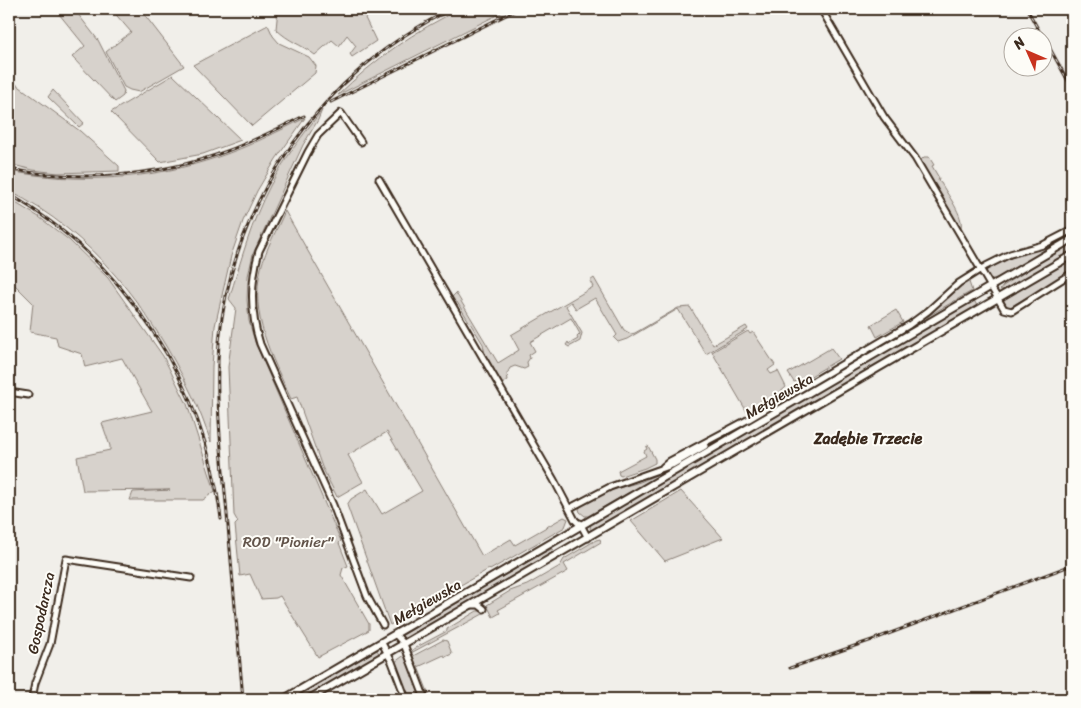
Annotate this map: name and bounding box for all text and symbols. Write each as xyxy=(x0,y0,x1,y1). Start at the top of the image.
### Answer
north arrow xyxy=(1004,28,1054,78)
text: N xyxy=(1006,31,1032,56)
street label: Mełgiewska xyxy=(740,366,819,426)
district label: Zadębie Trzecie xyxy=(813,424,923,453)
park label: ROD "Pionier" xyxy=(243,529,334,555)
street label: Gospodarcza xyxy=(20,569,62,656)
street label: Mełgiewska xyxy=(388,572,467,632)

